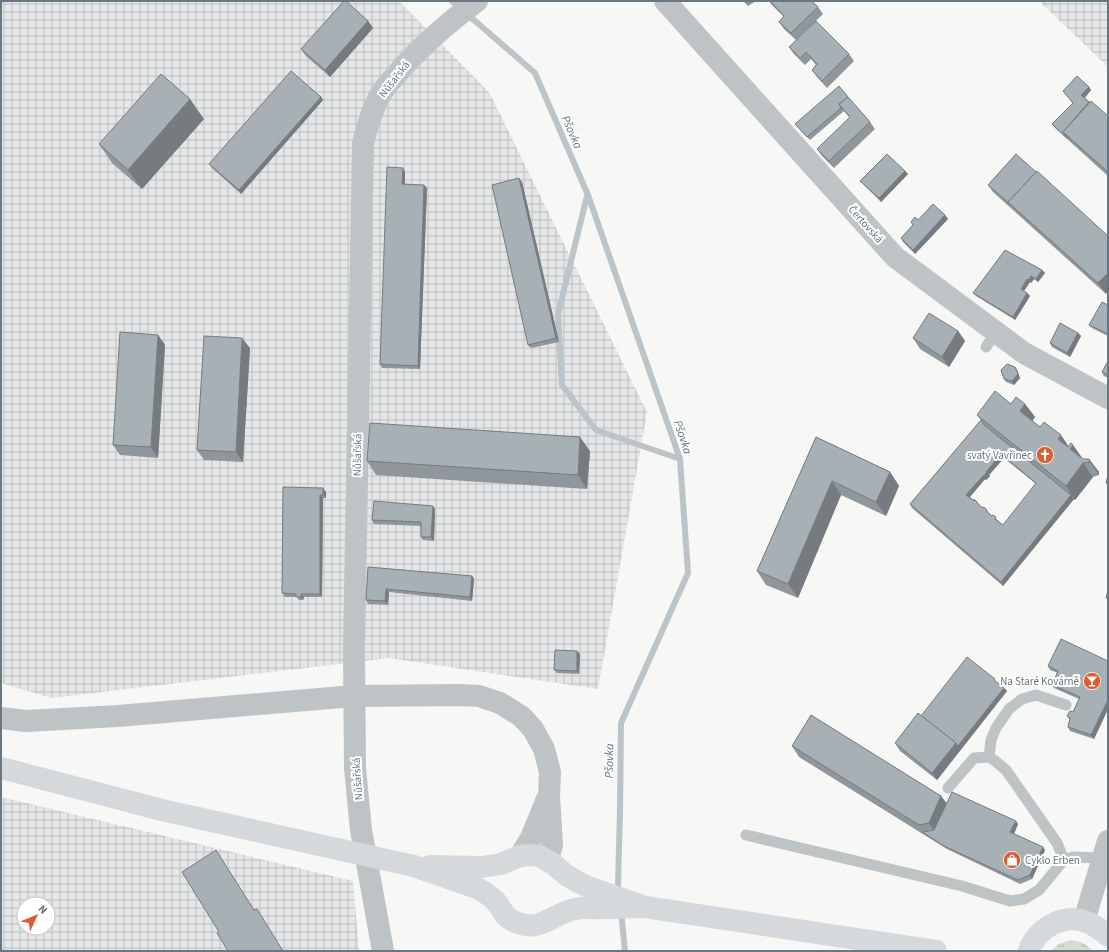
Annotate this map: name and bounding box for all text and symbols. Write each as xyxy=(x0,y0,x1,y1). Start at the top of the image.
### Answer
street label: Nůšařská xyxy=(375,58,413,101)
water label: Pšovka xyxy=(557,113,587,152)
street label: Čertovská xyxy=(845,202,886,246)
water label: Pšovka xyxy=(669,418,696,457)
street label: Nůšařská xyxy=(350,434,365,476)
church icon: svatý Vavřinec xyxy=(1035,445,1055,465)
place label: svatý Vavřinec xyxy=(967,448,1032,463)
bar icon: Na Staré Kovárně xyxy=(1082,671,1102,691)
place label: Na Staré Kovárně xyxy=(1000,674,1080,689)
water label: Pšovka xyxy=(601,743,618,779)
street label: Nůšařská xyxy=(349,757,366,801)
shop icon: Cyklo Erben xyxy=(1002,850,1022,870)
place label: Cyklo Erben xyxy=(1025,853,1080,868)
north arrow xyxy=(16,896,56,936)
text: N xyxy=(35,902,51,917)

